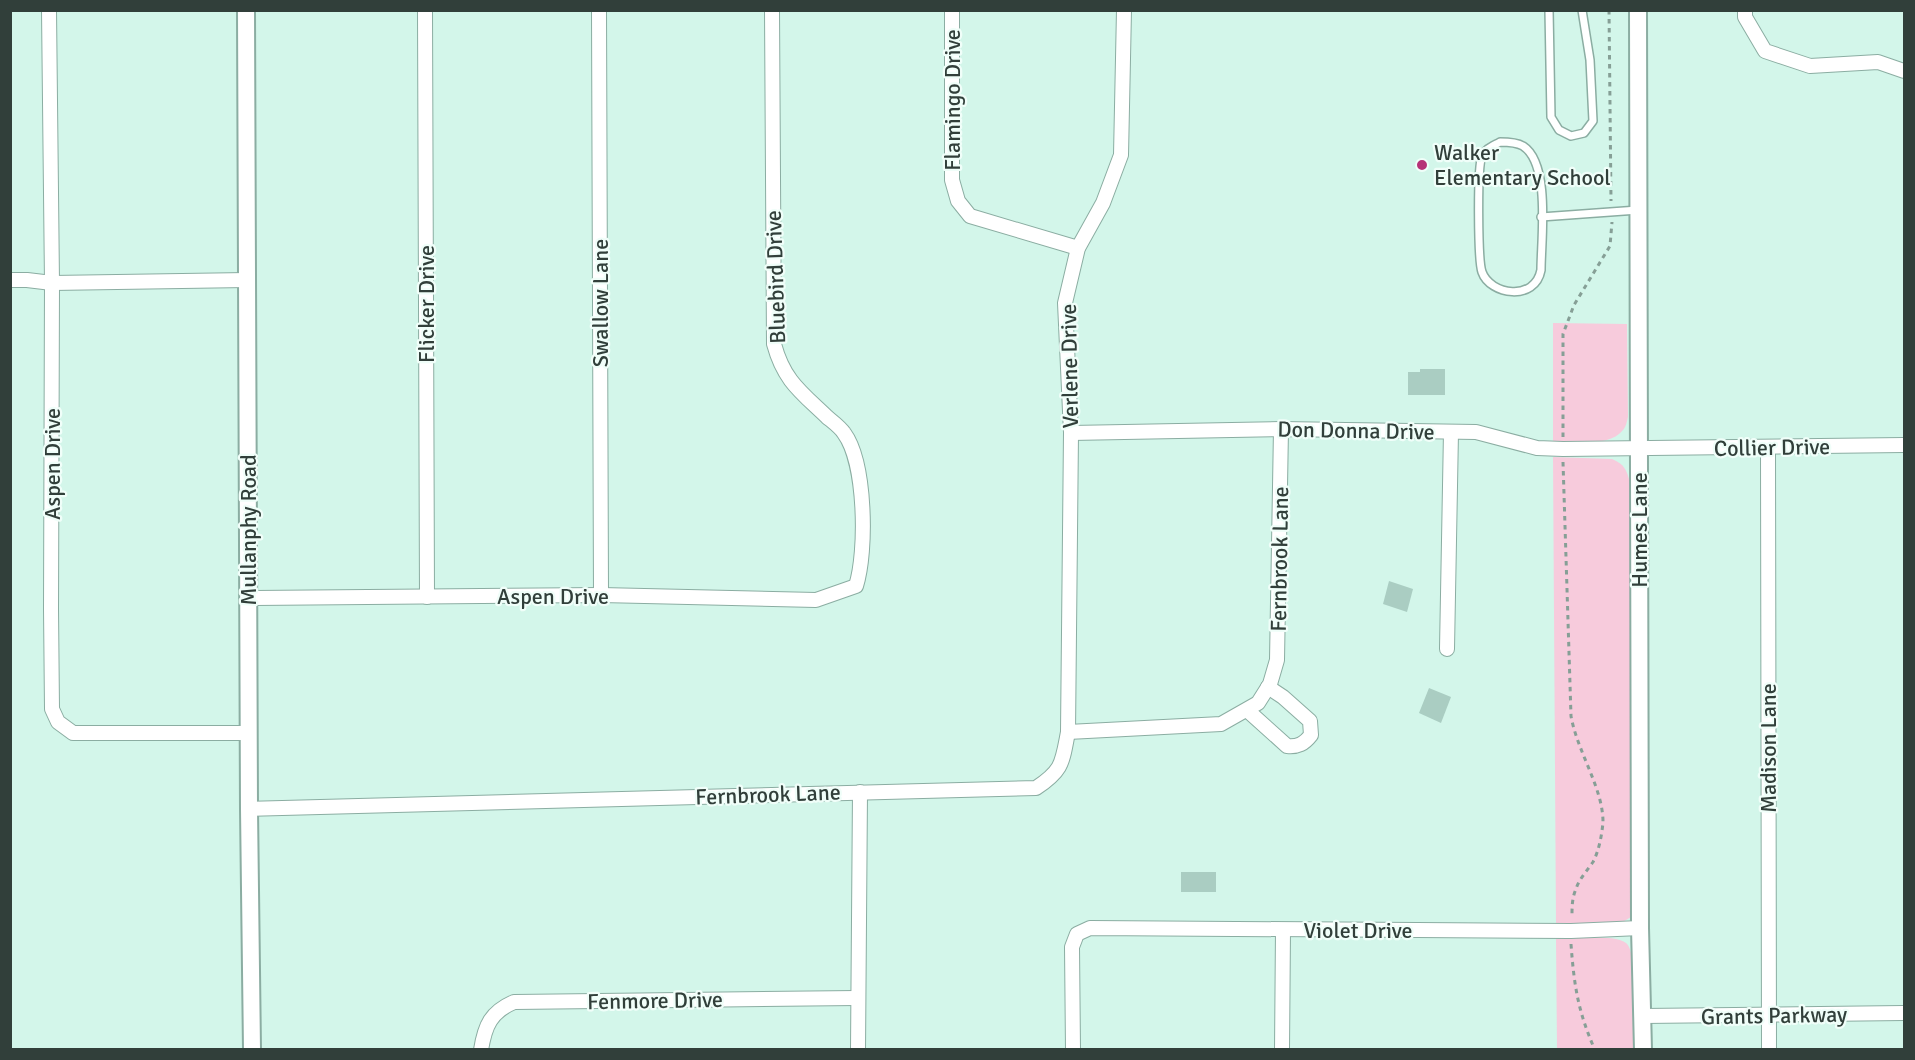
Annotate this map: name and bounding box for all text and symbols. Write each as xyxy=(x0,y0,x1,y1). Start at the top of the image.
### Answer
street label: Flamingo Drive xyxy=(939,29,966,171)
place label: Walker Elementary School xyxy=(1434,139,1611,191)
marker: Walker Elementary School xyxy=(1415,158,1429,172)
street label: Bluebird Drive xyxy=(760,210,791,344)
street label: Swallow Lane xyxy=(587,239,614,367)
street label: Flicker Drive xyxy=(413,245,440,363)
street label: Verlene Drive xyxy=(1055,303,1084,429)
street label: Aspen Drive xyxy=(39,408,66,520)
street label: Don Donna Drive xyxy=(1277,416,1435,445)
street label: Collier Drive xyxy=(1714,433,1830,462)
street label: Mullanphy Road xyxy=(235,454,262,606)
street label: Humes Lane xyxy=(1626,472,1653,588)
street label: Fernbrook Lane xyxy=(1265,486,1294,632)
street label: Aspen Drive xyxy=(497,583,609,610)
street label: Madison Lane xyxy=(1755,683,1782,813)
street label: Fernbrook Lane xyxy=(695,778,841,811)
street label: Violet Drive xyxy=(1303,917,1413,944)
street label: Fenmore Drive xyxy=(587,986,723,1015)
street label: Grants Parkway xyxy=(1701,1001,1848,1030)

